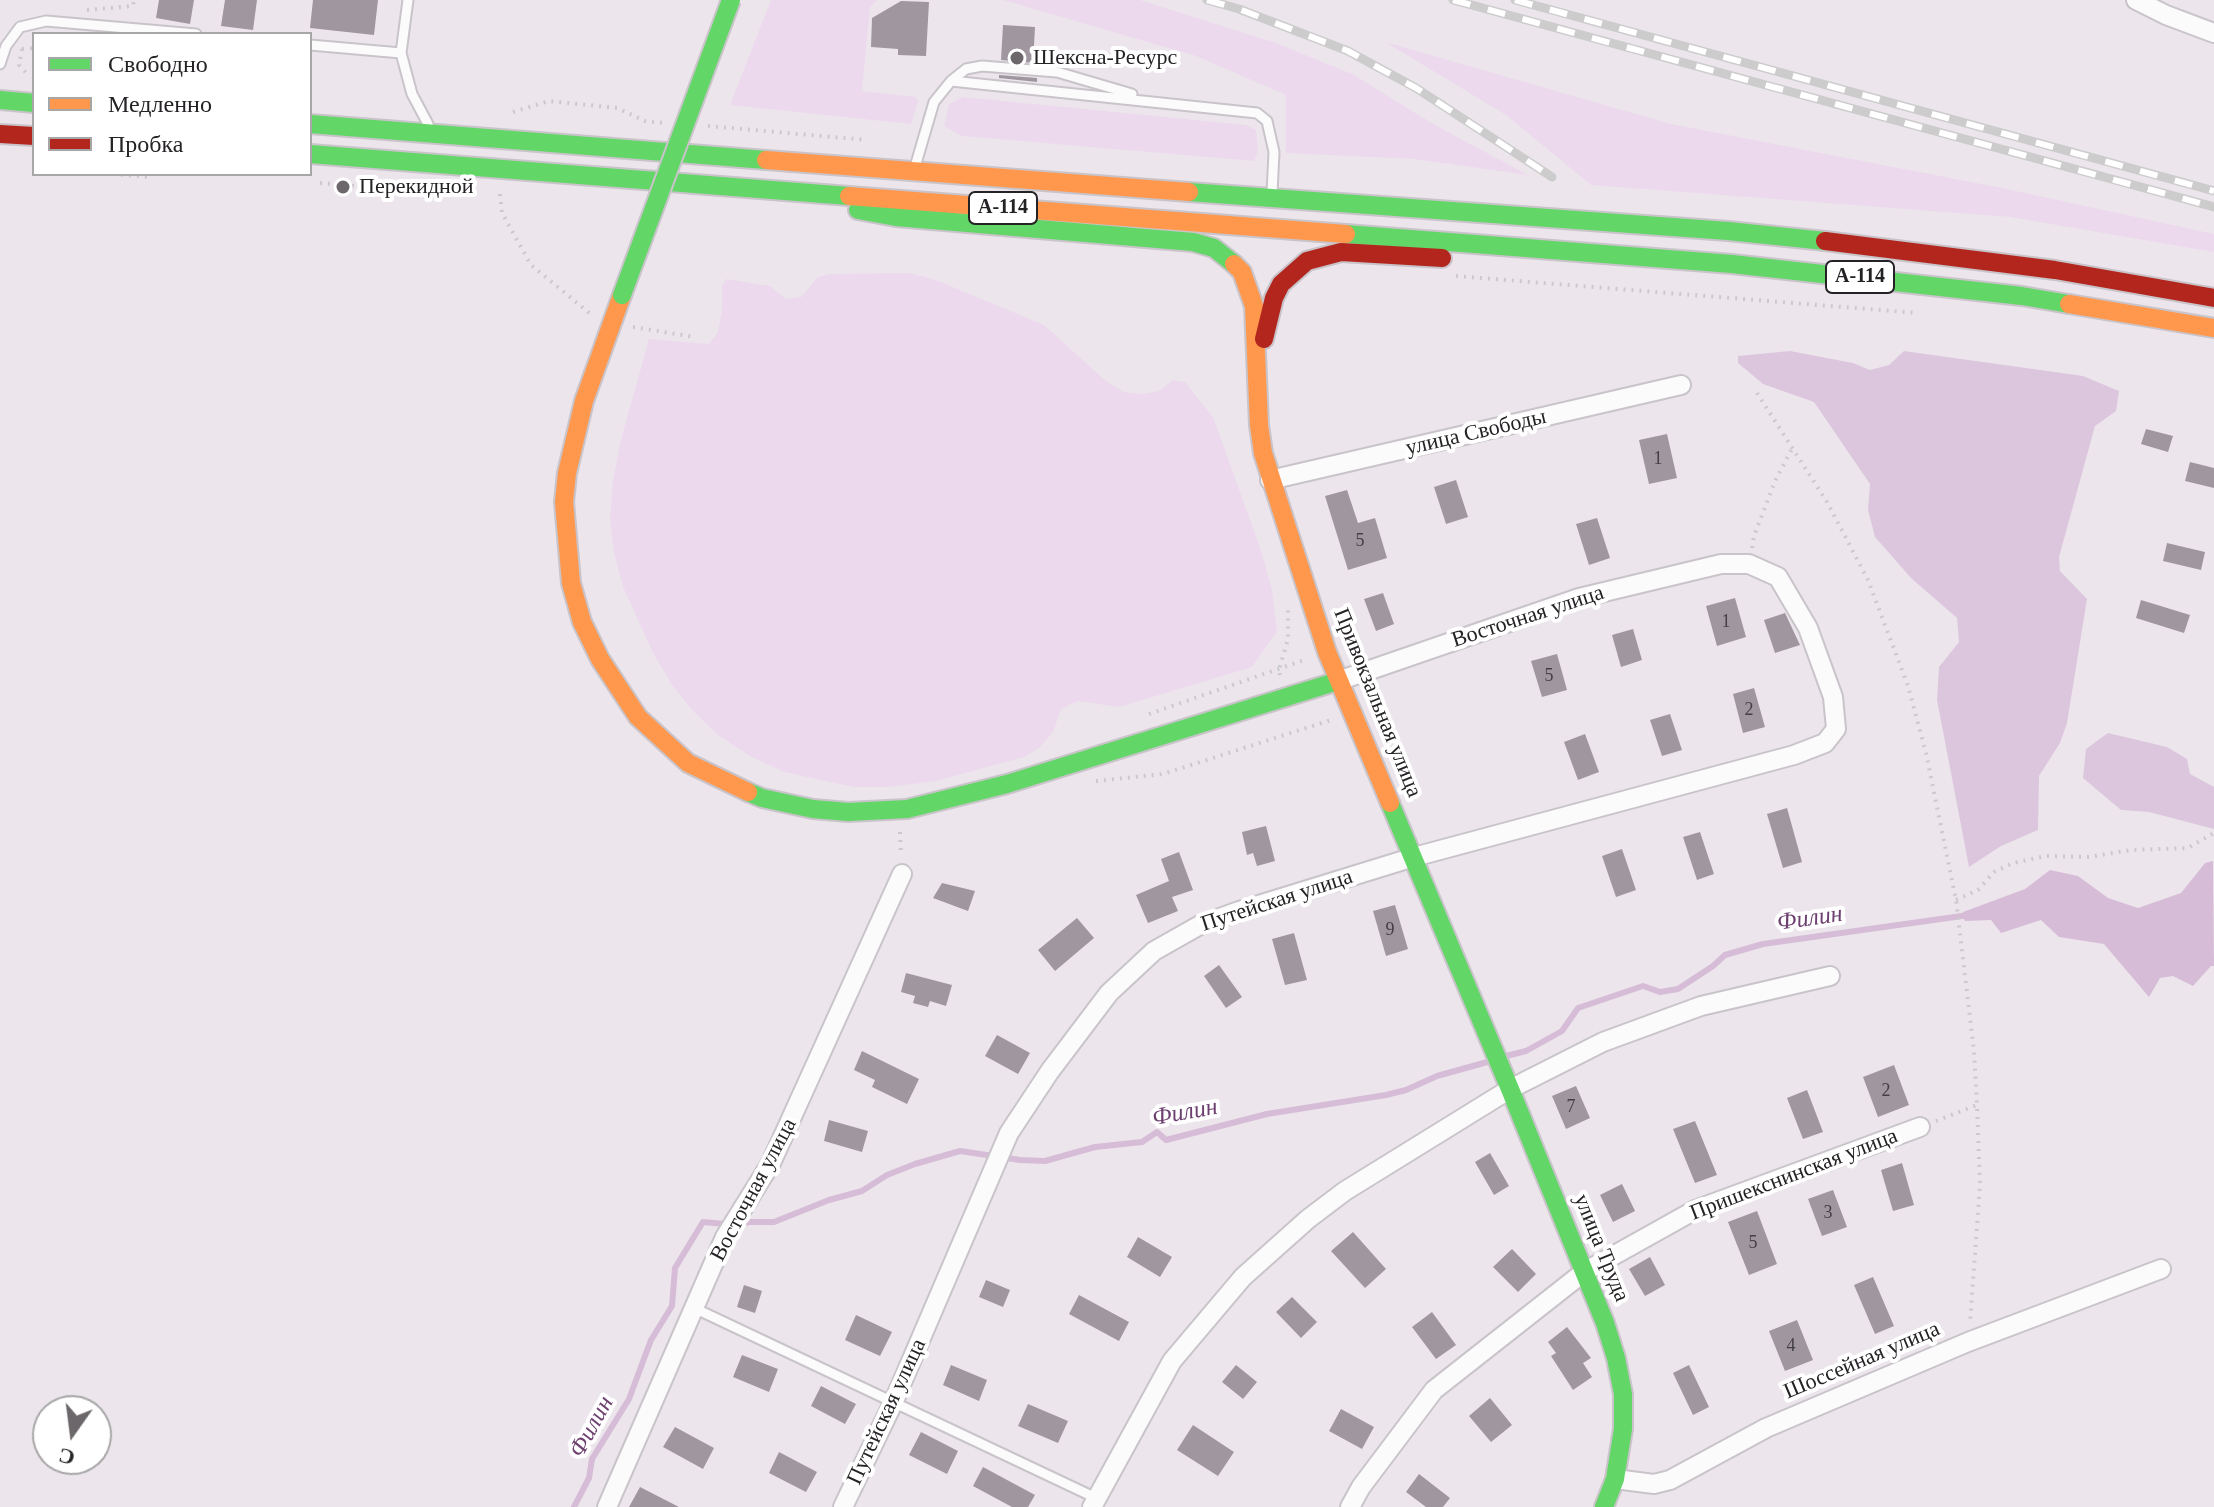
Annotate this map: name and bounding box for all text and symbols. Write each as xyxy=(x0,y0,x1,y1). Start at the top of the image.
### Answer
legend xyxy=(32,32,312,176)
place label: Шексна-Ресурс xyxy=(1033,45,1177,71)
marker: Шексна-Ресурс xyxy=(1008,49,1026,67)
text: Свободно xyxy=(108,51,208,77)
text: Медленно xyxy=(108,91,212,117)
text: Пробка xyxy=(108,131,184,157)
place label: Перекидной xyxy=(359,174,474,200)
marker: Перекидной xyxy=(334,178,352,196)
road number: А-114 xyxy=(969,192,1037,224)
road number: А-114 xyxy=(1826,261,1894,293)
street label: улица Свободы xyxy=(1403,404,1549,462)
house number: 1 xyxy=(1654,448,1662,470)
house number: 5 xyxy=(1356,530,1364,552)
street label: Восточная улица xyxy=(1449,580,1607,654)
street label: Привокзальная улица xyxy=(1327,605,1427,801)
house number: 1 xyxy=(1722,611,1730,633)
house number: 5 xyxy=(1544,665,1554,687)
house number: 2 xyxy=(1744,699,1754,721)
street label: Путейская улица xyxy=(1198,864,1356,938)
water label: Филин xyxy=(1775,900,1845,938)
house number: 9 xyxy=(1386,919,1394,941)
house number: 2 xyxy=(1882,1080,1890,1102)
water label: Филин xyxy=(1150,1093,1220,1133)
house number: 7 xyxy=(1566,1096,1576,1118)
street label: Восточная улица xyxy=(705,1114,803,1266)
street label: Пришекснинская улица xyxy=(1686,1123,1902,1227)
street label: улица Труда xyxy=(1567,1190,1635,1306)
house number: 3 xyxy=(1824,1202,1832,1224)
house number: 5 xyxy=(1748,1232,1758,1254)
street label: Шоссейная улица xyxy=(1780,1316,1944,1406)
street label: Путейская улица xyxy=(842,1335,932,1489)
house number: 4 xyxy=(1786,1335,1796,1357)
water label: Филин xyxy=(563,1391,621,1463)
north arrow xyxy=(32,1395,112,1475)
text: С xyxy=(56,1443,77,1471)

